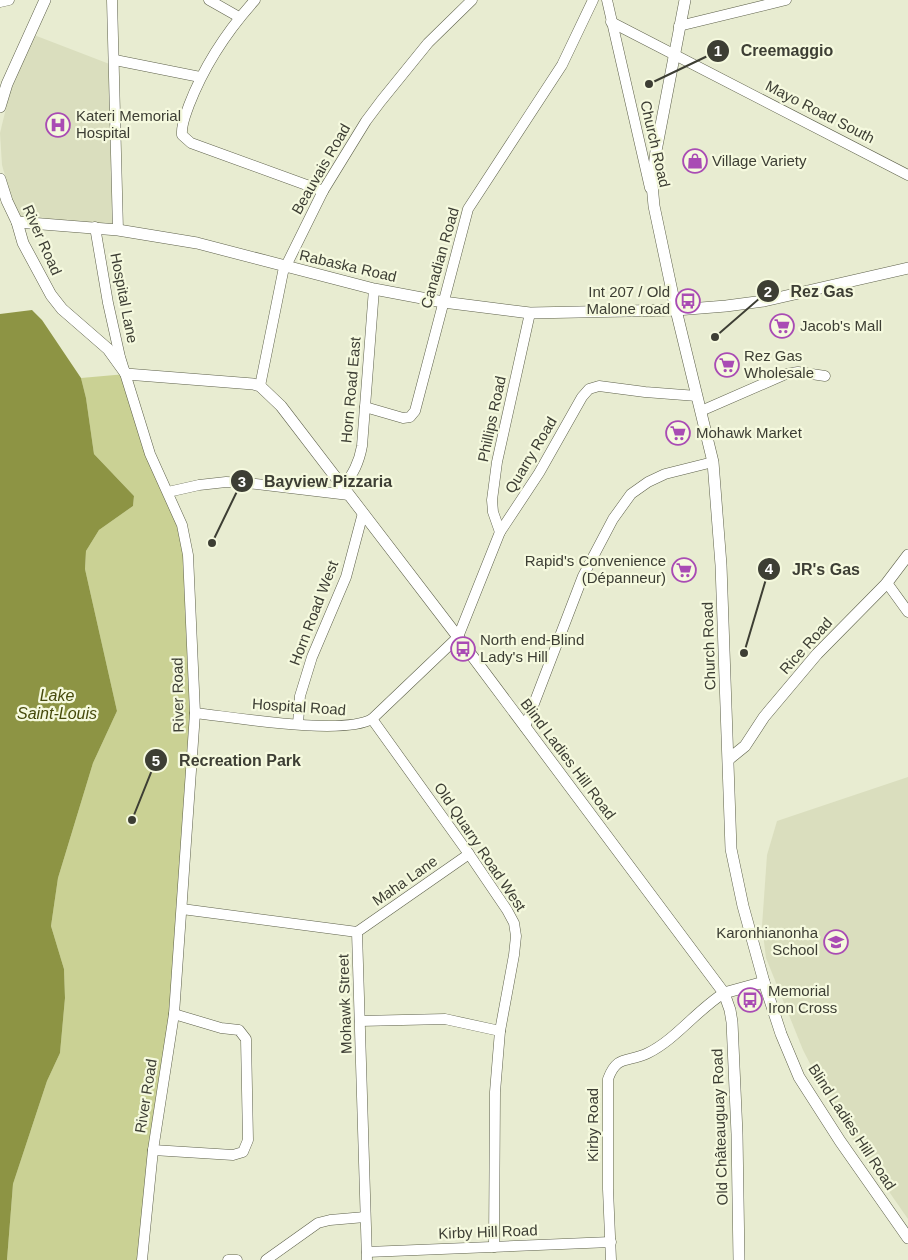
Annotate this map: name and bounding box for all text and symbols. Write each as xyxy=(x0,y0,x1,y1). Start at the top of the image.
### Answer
callout: Creemaggio xyxy=(706,35,843,66)
text: 1 xyxy=(714,42,722,59)
text: Creemaggio xyxy=(741,42,833,59)
street label: Mayo Road South xyxy=(763,77,878,146)
street label: Church Road xyxy=(637,99,674,189)
place label: Kateri Memorial Hospital xyxy=(76,107,181,141)
hospital icon: Kateri Memorial Hospital xyxy=(45,112,71,138)
street label: Beauvais Road xyxy=(288,120,353,217)
shop icon: Village Variety xyxy=(682,148,708,174)
place label: Village Variety xyxy=(712,152,807,169)
street label: River Road xyxy=(19,202,65,278)
street label: Canadian Road xyxy=(417,205,462,310)
street label: Rabaska Road xyxy=(298,246,398,285)
street label: Hospital Lane xyxy=(107,251,142,345)
callout: Rez Gas xyxy=(756,276,864,307)
place label: Int 207 / Old Malone road xyxy=(587,283,670,317)
text: 2 xyxy=(764,283,772,300)
text: Rez Gas xyxy=(790,283,854,300)
bus stop icon: Int 207 / Old Malone road xyxy=(675,288,701,314)
supermarket icon: Jacob's Mall xyxy=(769,313,795,339)
place label: Jacob's Mall xyxy=(800,317,882,334)
street label: Horn Road East xyxy=(337,335,364,444)
place label: Rez Gas Wholesale xyxy=(744,347,814,381)
supermarket icon: Rez Gas Wholesale xyxy=(714,352,740,378)
street label: Phillips Road xyxy=(474,374,509,463)
street label: Quarry Road xyxy=(501,414,560,496)
supermarket icon: Mohawk Market xyxy=(665,420,691,446)
place label: Mohawk Market xyxy=(696,424,803,441)
callout: Bayview Pizzaria xyxy=(229,466,402,497)
text: 3 xyxy=(238,473,246,490)
text: Bayview Pizzaria xyxy=(264,473,392,490)
place label: Rapid's Convenience (Dépanneur) xyxy=(525,552,666,586)
callout: JR's Gas xyxy=(757,554,870,585)
street label: Horn Road West xyxy=(286,557,342,667)
supermarket icon: Rapid's Convenience (Dépanneur) xyxy=(671,557,697,583)
text: 4 xyxy=(765,560,774,577)
text: JR's Gas xyxy=(792,561,860,578)
street label: Church Road xyxy=(698,602,719,690)
street label: Rice Road xyxy=(776,614,835,677)
place label: North end-Blind Lady's Hill xyxy=(480,631,584,665)
bus stop icon: North end-Blind Lady's Hill xyxy=(450,636,476,662)
street label: River Road xyxy=(168,657,187,733)
water label: Lake Saint-Louis xyxy=(17,687,97,722)
street label: Hospital Road xyxy=(251,695,347,718)
street label: Blind Ladies Hill Road xyxy=(517,695,619,822)
callout: Recreation Park xyxy=(144,745,311,776)
text: 5 xyxy=(152,752,160,769)
text: Recreation Park xyxy=(179,752,301,769)
street label: Old Quarry Road West xyxy=(431,779,530,915)
street label: Maha Lane xyxy=(369,852,440,909)
place label: Karonhianonha School xyxy=(716,924,819,958)
school or university icon: Karonhianonha School xyxy=(823,929,849,955)
street label: Mohawk Street xyxy=(334,953,355,1054)
place label: Memorial Iron Cross xyxy=(768,982,837,1016)
bus stop icon: Memorial Iron Cross xyxy=(737,987,763,1013)
street label: Old Châteauguay Road xyxy=(708,1048,731,1206)
street label: River Road xyxy=(131,1058,160,1134)
street label: Blind Ladies Hill Road xyxy=(805,1061,900,1193)
street label: Kirby Road xyxy=(584,1088,601,1162)
street label: Kirby Hill Road xyxy=(438,1221,538,1242)

